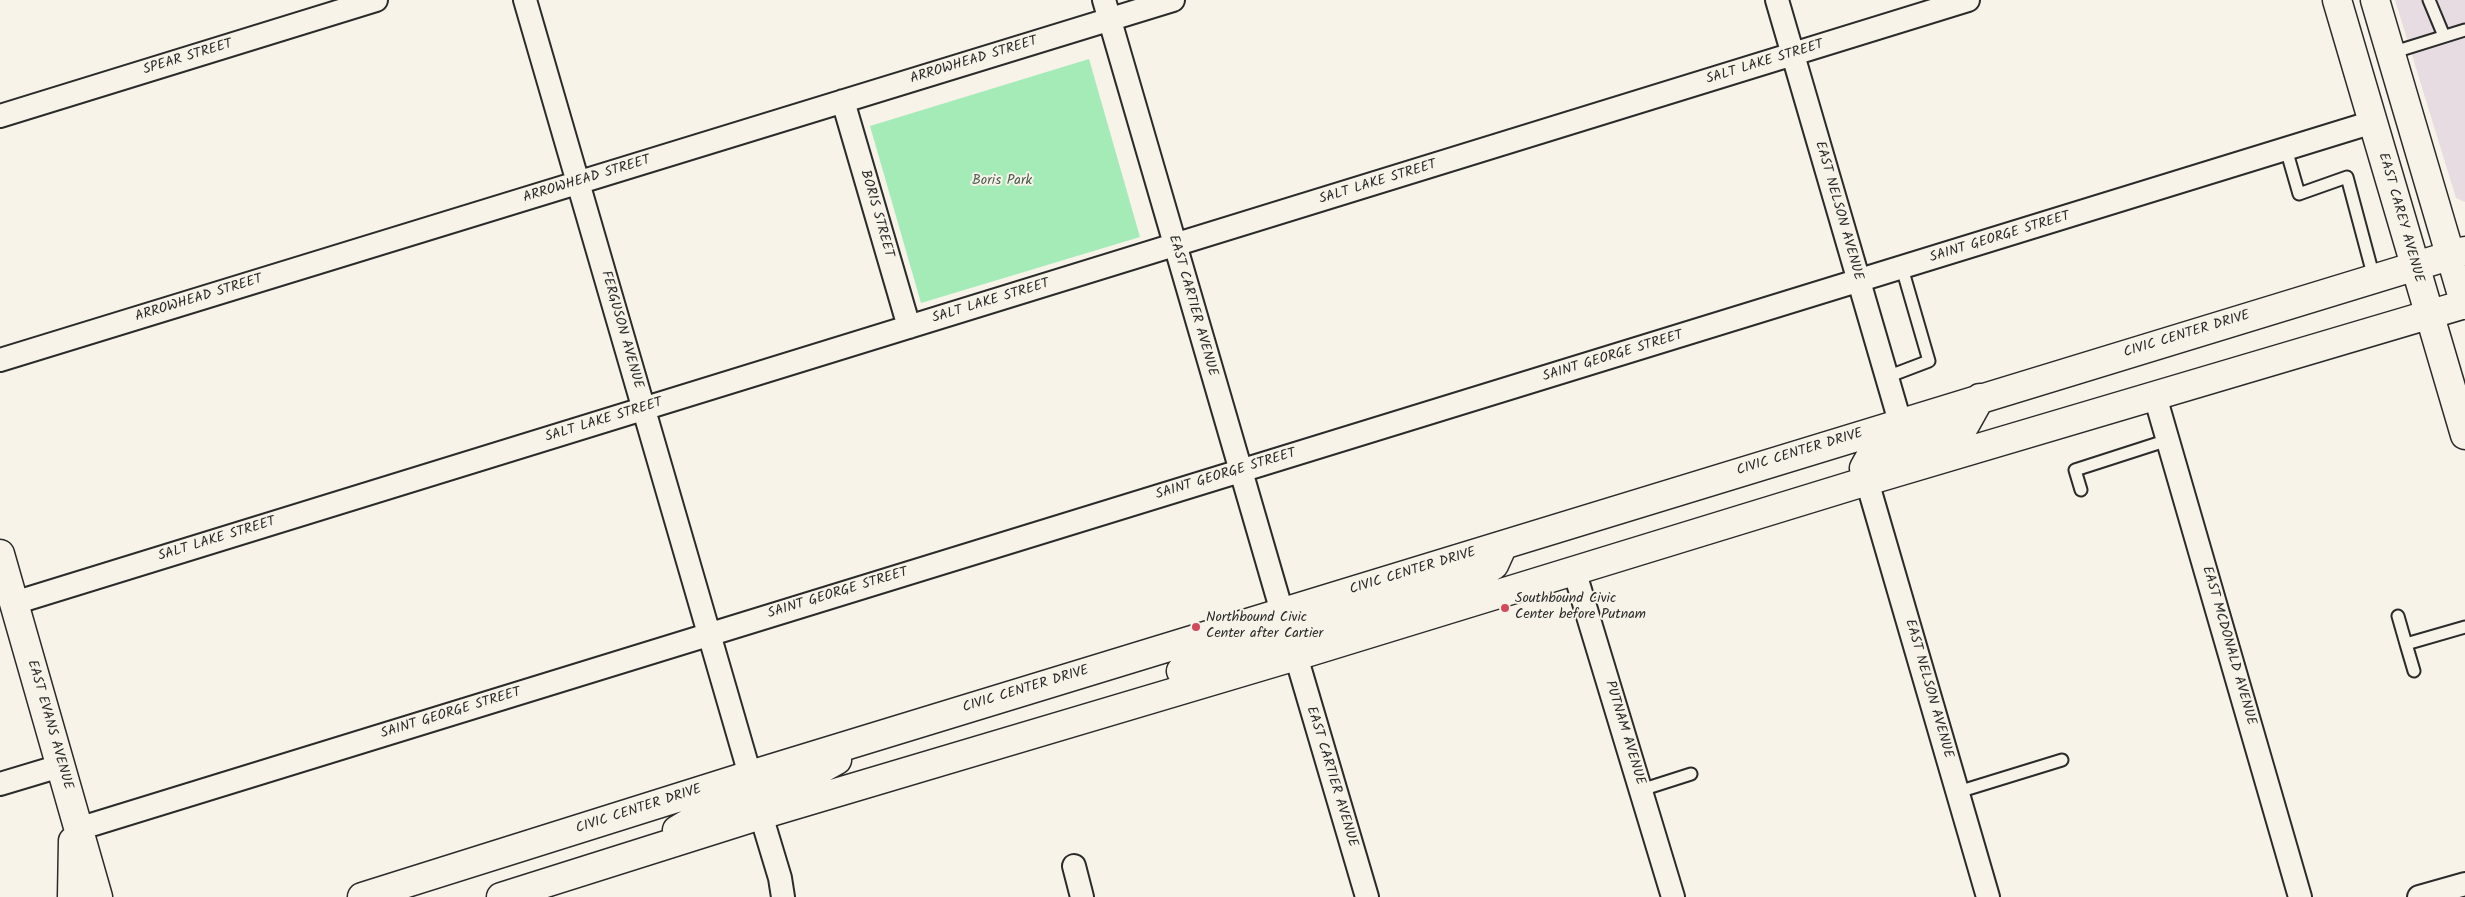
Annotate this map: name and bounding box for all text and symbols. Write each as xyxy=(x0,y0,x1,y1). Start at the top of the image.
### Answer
street label: ARROWHEAD STREET xyxy=(908,34,1040,88)
street label: SPEAR STREET xyxy=(141,36,235,80)
street label: SALT LAKE STREET xyxy=(1704,37,1826,89)
street label: EAST NELSON AVENUE xyxy=(1810,140,1866,282)
street label: EAST CAREY AVENUE xyxy=(2373,151,2427,285)
street label: ARROWHEAD STREET xyxy=(521,153,653,207)
street label: SALT LAKE STREET xyxy=(1317,157,1439,209)
street label: BORIS STREET xyxy=(856,168,896,260)
park label: Boris Park xyxy=(972,174,1032,190)
street label: SAINT GEORGE STREET xyxy=(1928,209,2072,267)
street label: EAST CARTIER AVENUE xyxy=(1164,233,1220,379)
street label: FERGUSON AVENUE xyxy=(596,269,646,391)
street label: ARROWHEAD STREET xyxy=(133,272,265,326)
street label: SALT LAKE STREET xyxy=(930,276,1052,328)
street label: CIVIC CENTER DRIVE xyxy=(2122,308,2252,362)
street label: SAINT GEORGE STREET xyxy=(1541,328,1685,386)
street label: SALT LAKE STREET xyxy=(543,395,665,447)
street label: CIVIC CENTER DRIVE xyxy=(1735,426,1865,480)
street label: SAINT GEORGE STREET xyxy=(1154,446,1298,504)
street label: SALT LAKE STREET xyxy=(156,514,278,566)
street label: CIVIC CENTER DRIVE xyxy=(1348,545,1478,599)
street label: EAST MCDONALD AVENUE xyxy=(2197,564,2259,728)
street label: SAINT GEORGE STREET xyxy=(766,565,910,623)
place label: Southbound Civic Center before Putnam xyxy=(1515,592,1646,624)
marker: Southbound Civic Center before Putnam xyxy=(1499,602,1511,614)
place label: Northbound Civic Center after Cartier xyxy=(1206,611,1323,644)
street label: EAST NELSON AVENUE xyxy=(1900,618,1956,760)
marker: Northbound Civic Center after Cartier xyxy=(1190,621,1202,633)
street label: EAST EVANS AVENUE xyxy=(22,658,76,792)
street label: CIVIC CENTER DRIVE xyxy=(961,663,1091,717)
street label: PUTNAM AVENUE xyxy=(1600,679,1648,787)
street label: SAINT GEORGE STREET xyxy=(379,685,523,743)
street label: EAST CARTIER AVENUE xyxy=(1302,705,1360,849)
street label: CIVIC CENTER DRIVE xyxy=(574,782,704,838)

